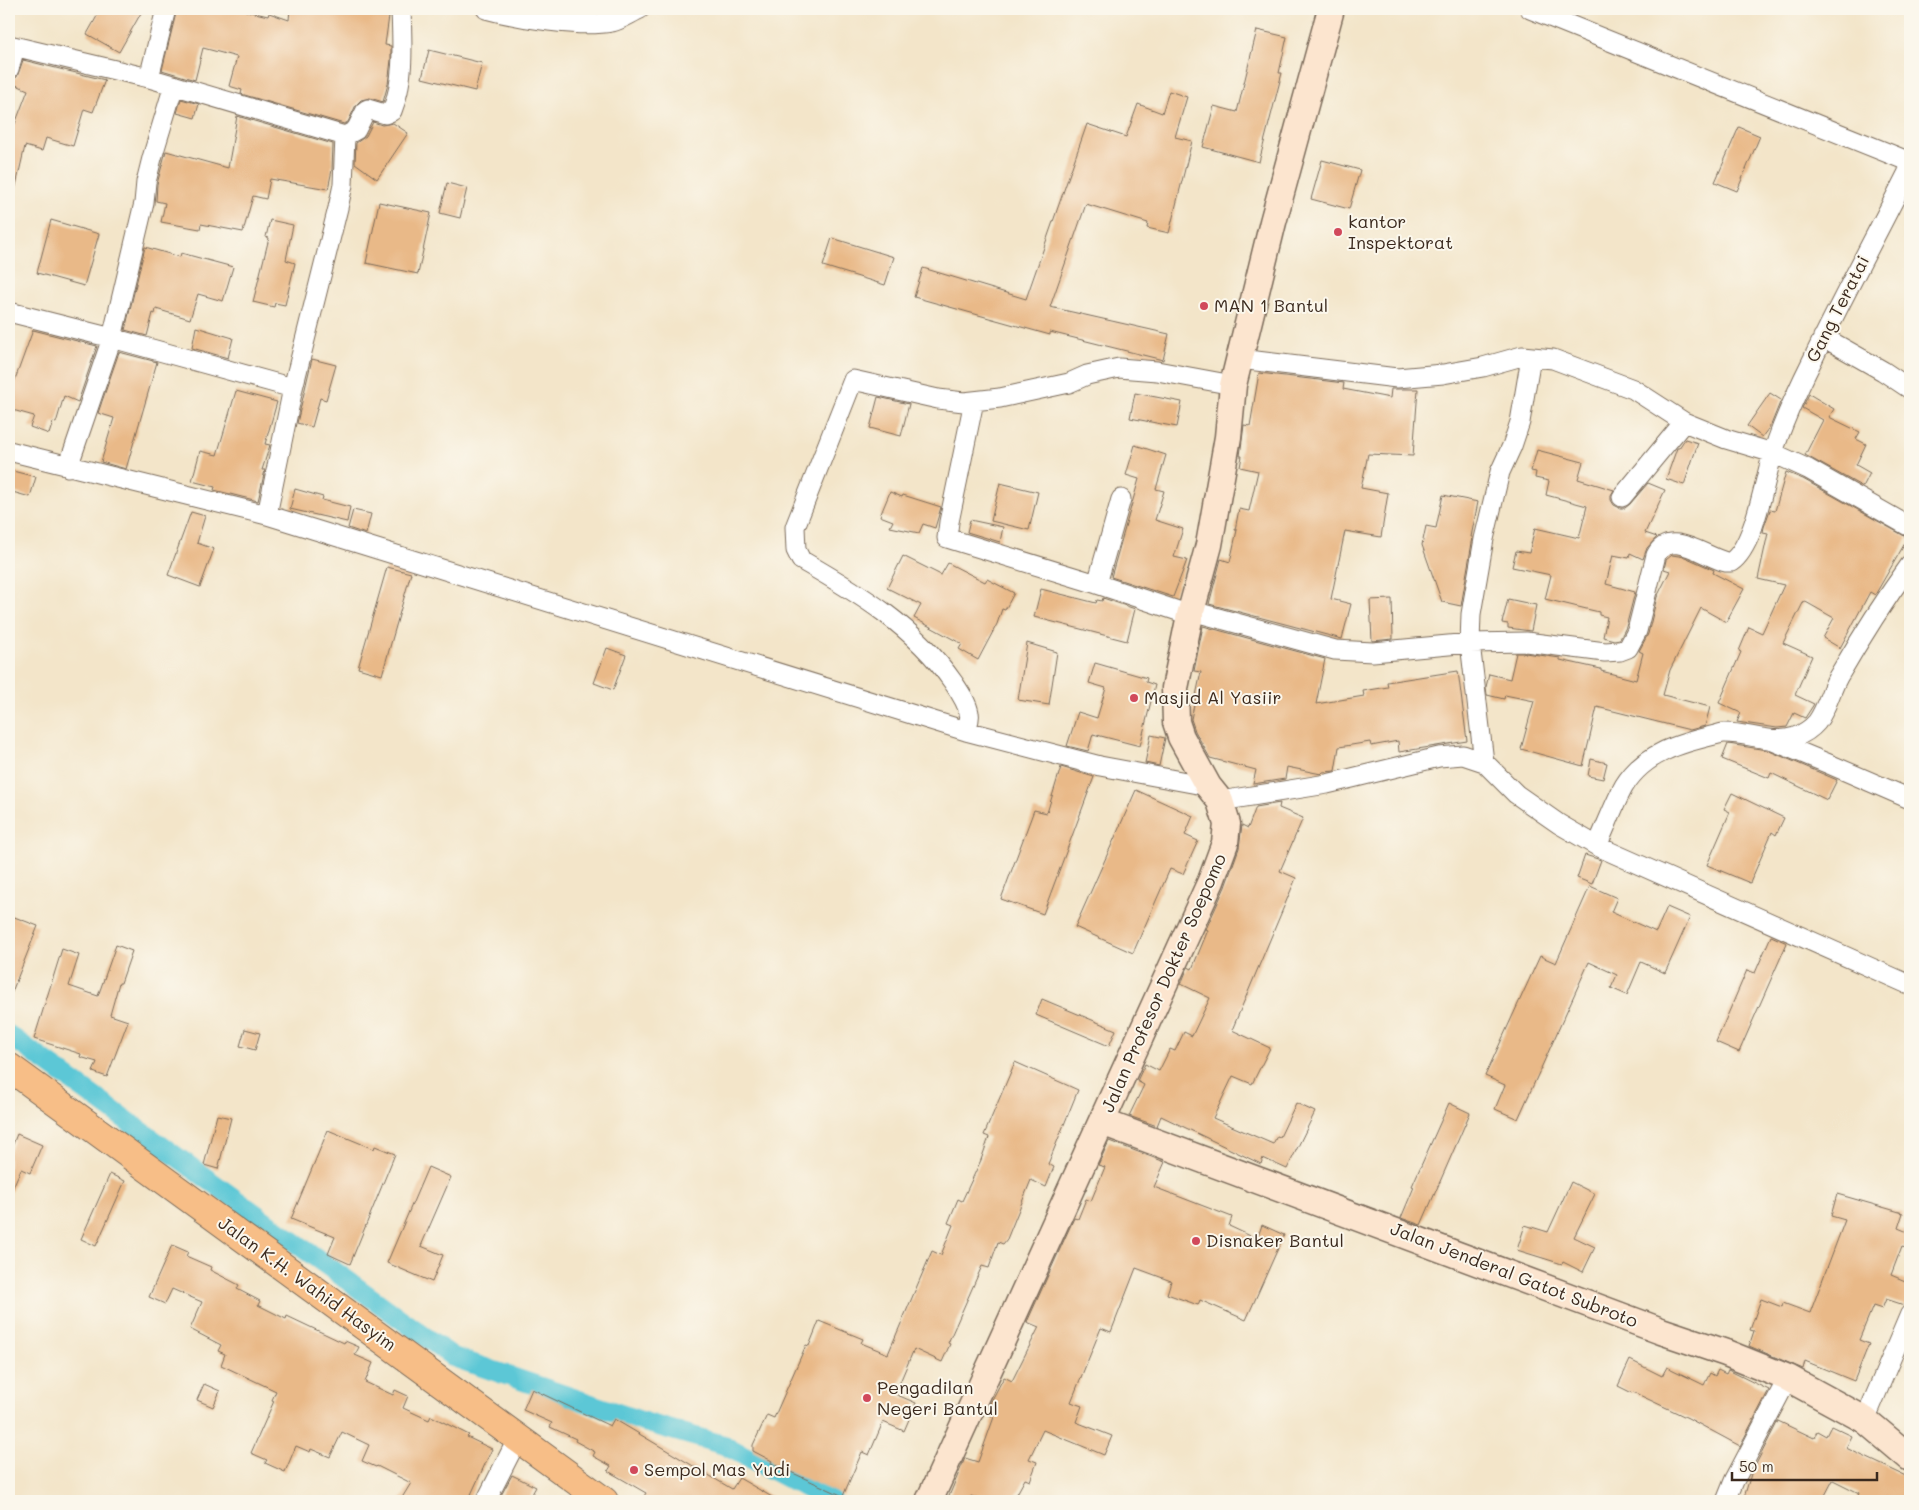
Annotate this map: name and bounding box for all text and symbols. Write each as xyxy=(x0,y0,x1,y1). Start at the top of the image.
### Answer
place label: kantor Inspektorat xyxy=(1348,209,1453,254)
marker: kantor Inspektorat xyxy=(1332,226,1344,238)
street label: Gang Teratai xyxy=(1800,251,1874,366)
place label: MAN 1 Bantul xyxy=(1214,293,1328,317)
marker: MAN 1 Bantul xyxy=(1198,300,1210,312)
place label: Masjid Al Yasiir xyxy=(1144,685,1282,709)
marker: Masjid Al Yasiir xyxy=(1128,692,1140,704)
street label: Jalan Profesor Dokter Soepomo xyxy=(1095,849,1231,1116)
street label: Jalan K.H. Wahid Hasyim xyxy=(214,1210,401,1356)
street label: Jalan Jenderal Gatot Subroto xyxy=(1387,1216,1642,1333)
place label: Disnaker Bantul xyxy=(1206,1228,1344,1252)
marker: Disnaker Bantul xyxy=(1190,1235,1202,1247)
place label: Pengadilan Negeri Bantul xyxy=(877,1375,998,1420)
marker: Pengadilan Negeri Bantul xyxy=(861,1392,873,1404)
scale bar xyxy=(1732,1450,1876,1482)
text: 50 m xyxy=(1739,1456,1774,1476)
place label: Sempol Mas Yudi xyxy=(644,1457,790,1481)
marker: Sempol Mas Yudi xyxy=(628,1464,640,1476)

